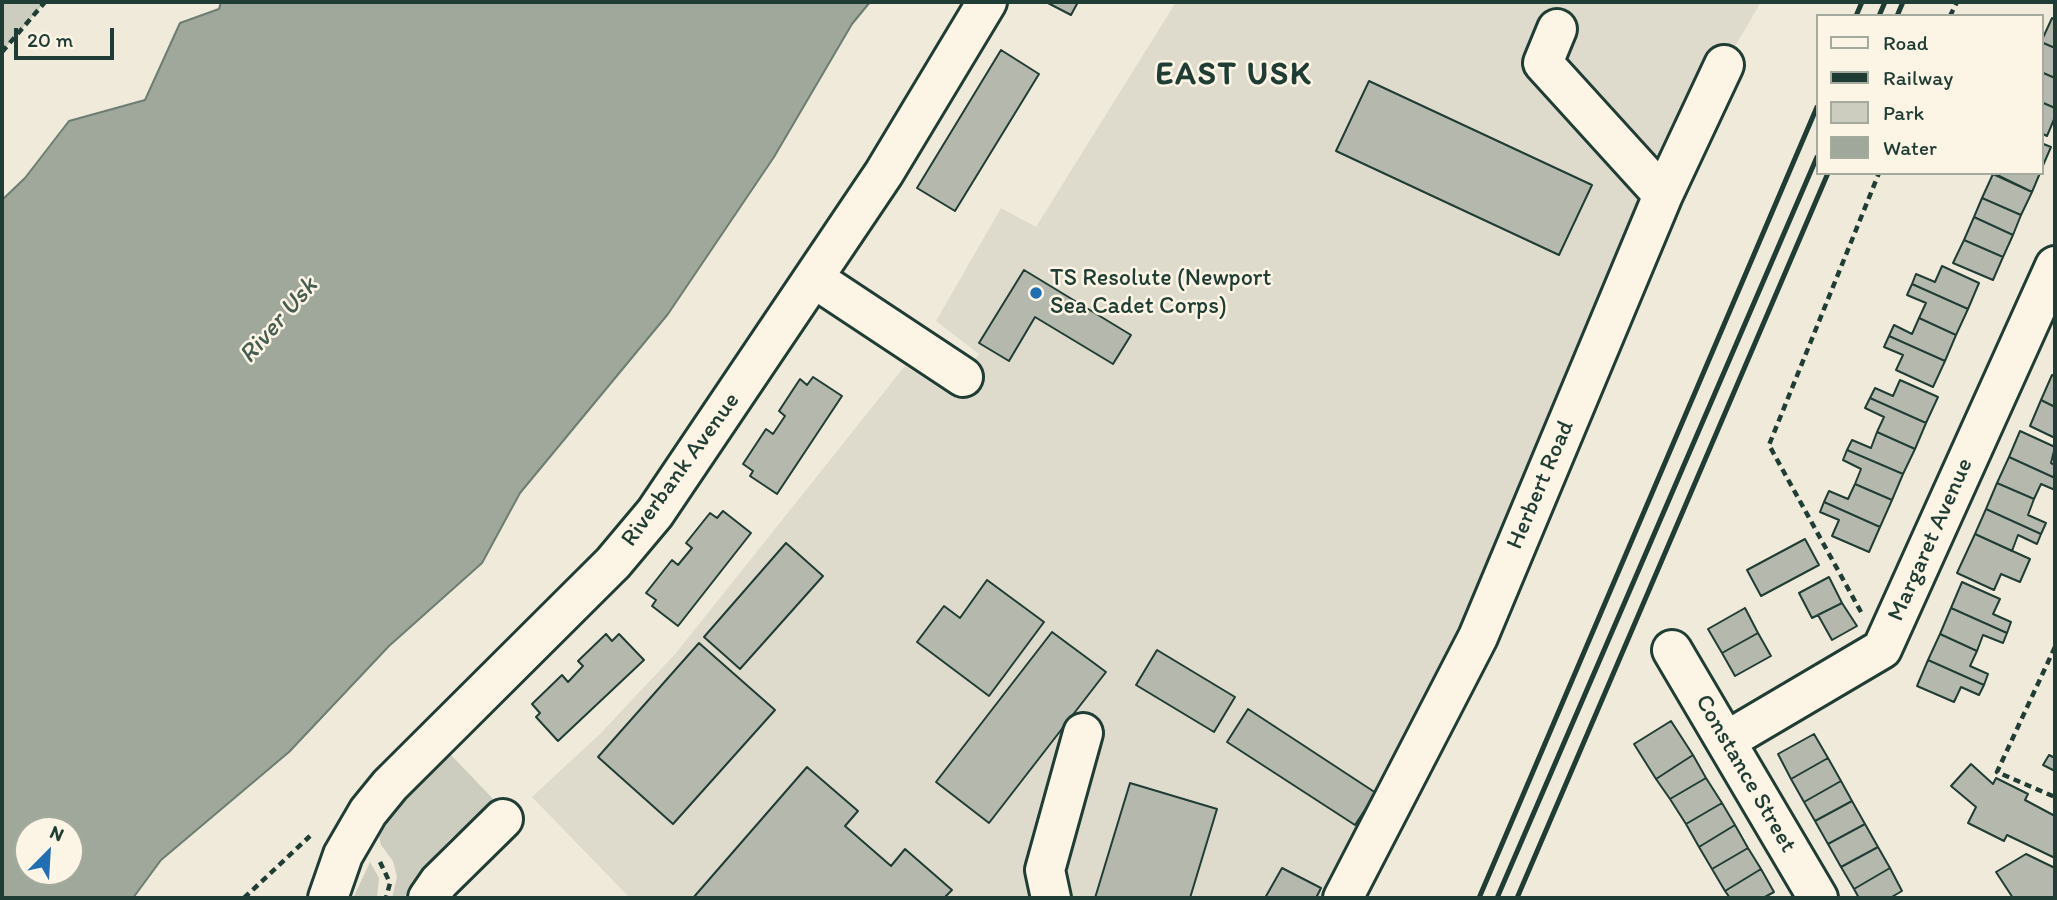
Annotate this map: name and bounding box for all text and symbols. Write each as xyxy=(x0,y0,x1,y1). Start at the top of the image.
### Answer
scale bar xyxy=(18,14,117,58)
legend xyxy=(1815,14,2043,175)
text: 20 m xyxy=(27,27,73,52)
text: Road xyxy=(1883,30,1928,55)
district label: EAST USK xyxy=(1157,57,1311,95)
text: Railway xyxy=(1883,65,1953,90)
text: Park xyxy=(1883,100,1924,125)
text: Water xyxy=(1883,135,1937,160)
place label: TS Resolute (Newport Sea Cadet Corps) xyxy=(1050,265,1271,321)
water label: River Usk xyxy=(233,271,325,371)
marker: TS Resolute (Newport Sea Cadet Corps) xyxy=(1028,285,1044,301)
street label: Riverbank Avenue xyxy=(615,387,747,553)
street label: Herbert Road xyxy=(1501,416,1581,554)
street label: Margaret Avenue xyxy=(1882,454,1980,626)
street label: Constance Street xyxy=(1688,690,1802,858)
north arrow xyxy=(14,816,84,886)
text: N xyxy=(46,820,67,846)

